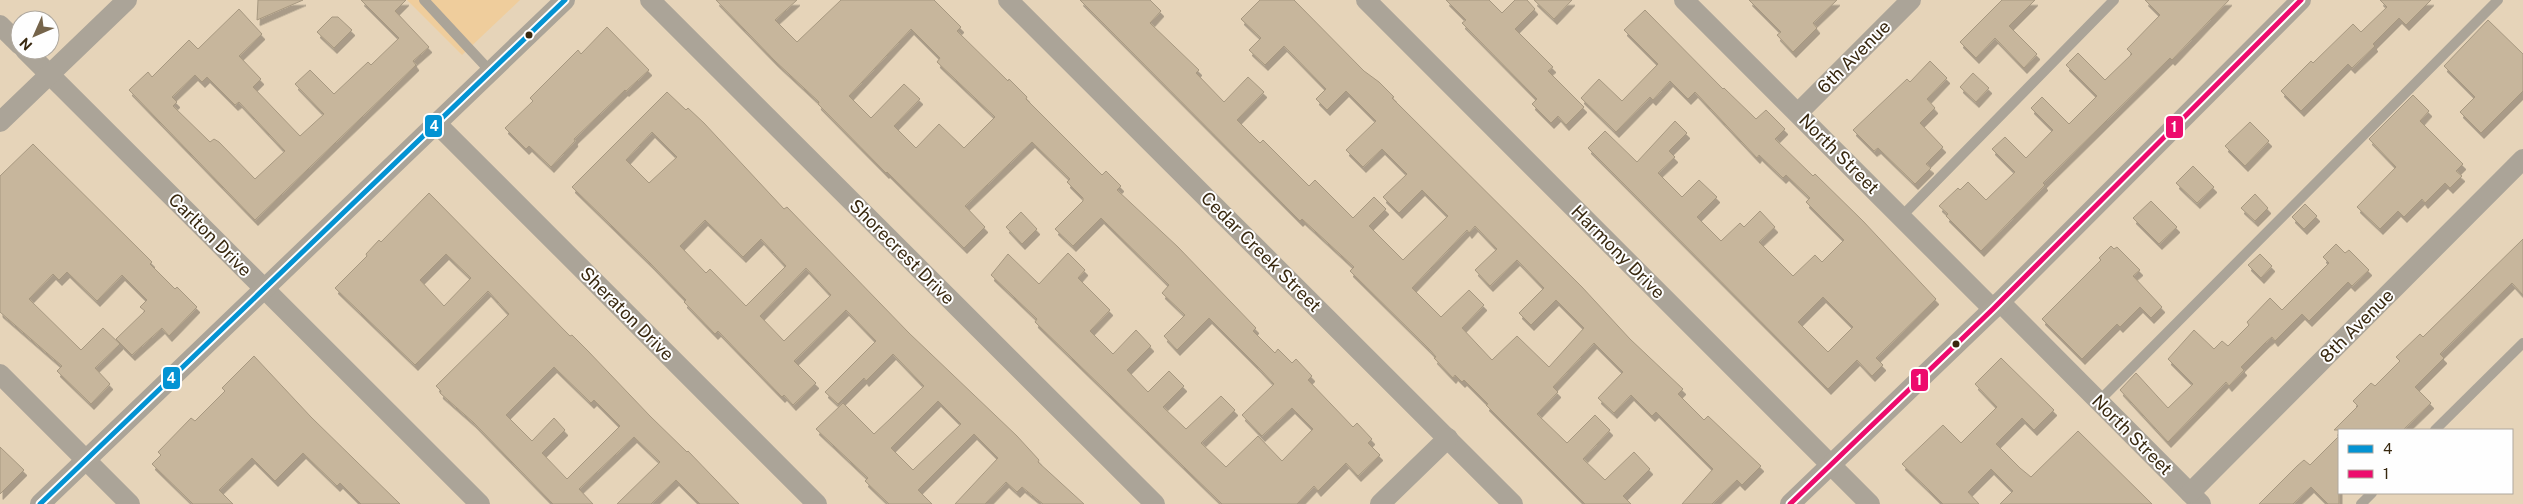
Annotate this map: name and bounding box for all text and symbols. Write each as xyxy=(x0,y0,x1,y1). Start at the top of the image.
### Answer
north arrow xyxy=(10,10,60,60)
street label: 6th Avenue xyxy=(1813,16,1895,98)
unlabelled marker xyxy=(524,30,534,40)
text: N xyxy=(16,35,35,54)
street label: North Street xyxy=(1795,109,1884,198)
line badge: 4 xyxy=(424,114,443,138)
line badge: 1 xyxy=(2165,115,2184,139)
text: 4 xyxy=(429,118,439,134)
text: 1 xyxy=(2171,119,2177,135)
street label: Cedar Creek Street xyxy=(1197,187,1326,316)
street label: Carlton Drive xyxy=(164,189,256,281)
street label: Shorecrest Drive xyxy=(846,195,959,308)
street label: Harmony Drive xyxy=(1567,201,1669,303)
street label: Sheraton Drive xyxy=(576,262,679,365)
street label: 8th Avenue xyxy=(2316,285,2398,367)
unlabelled marker xyxy=(1951,339,1961,349)
line badge: 4 xyxy=(162,366,181,390)
line badge: 1 xyxy=(1910,368,1929,392)
text: 4 xyxy=(166,370,176,386)
text: 1 xyxy=(1916,372,1922,388)
street label: North Street xyxy=(2088,390,2177,479)
legend xyxy=(2338,429,2513,494)
text: 4 xyxy=(2383,440,2392,457)
text: 1 xyxy=(2383,465,2389,482)

